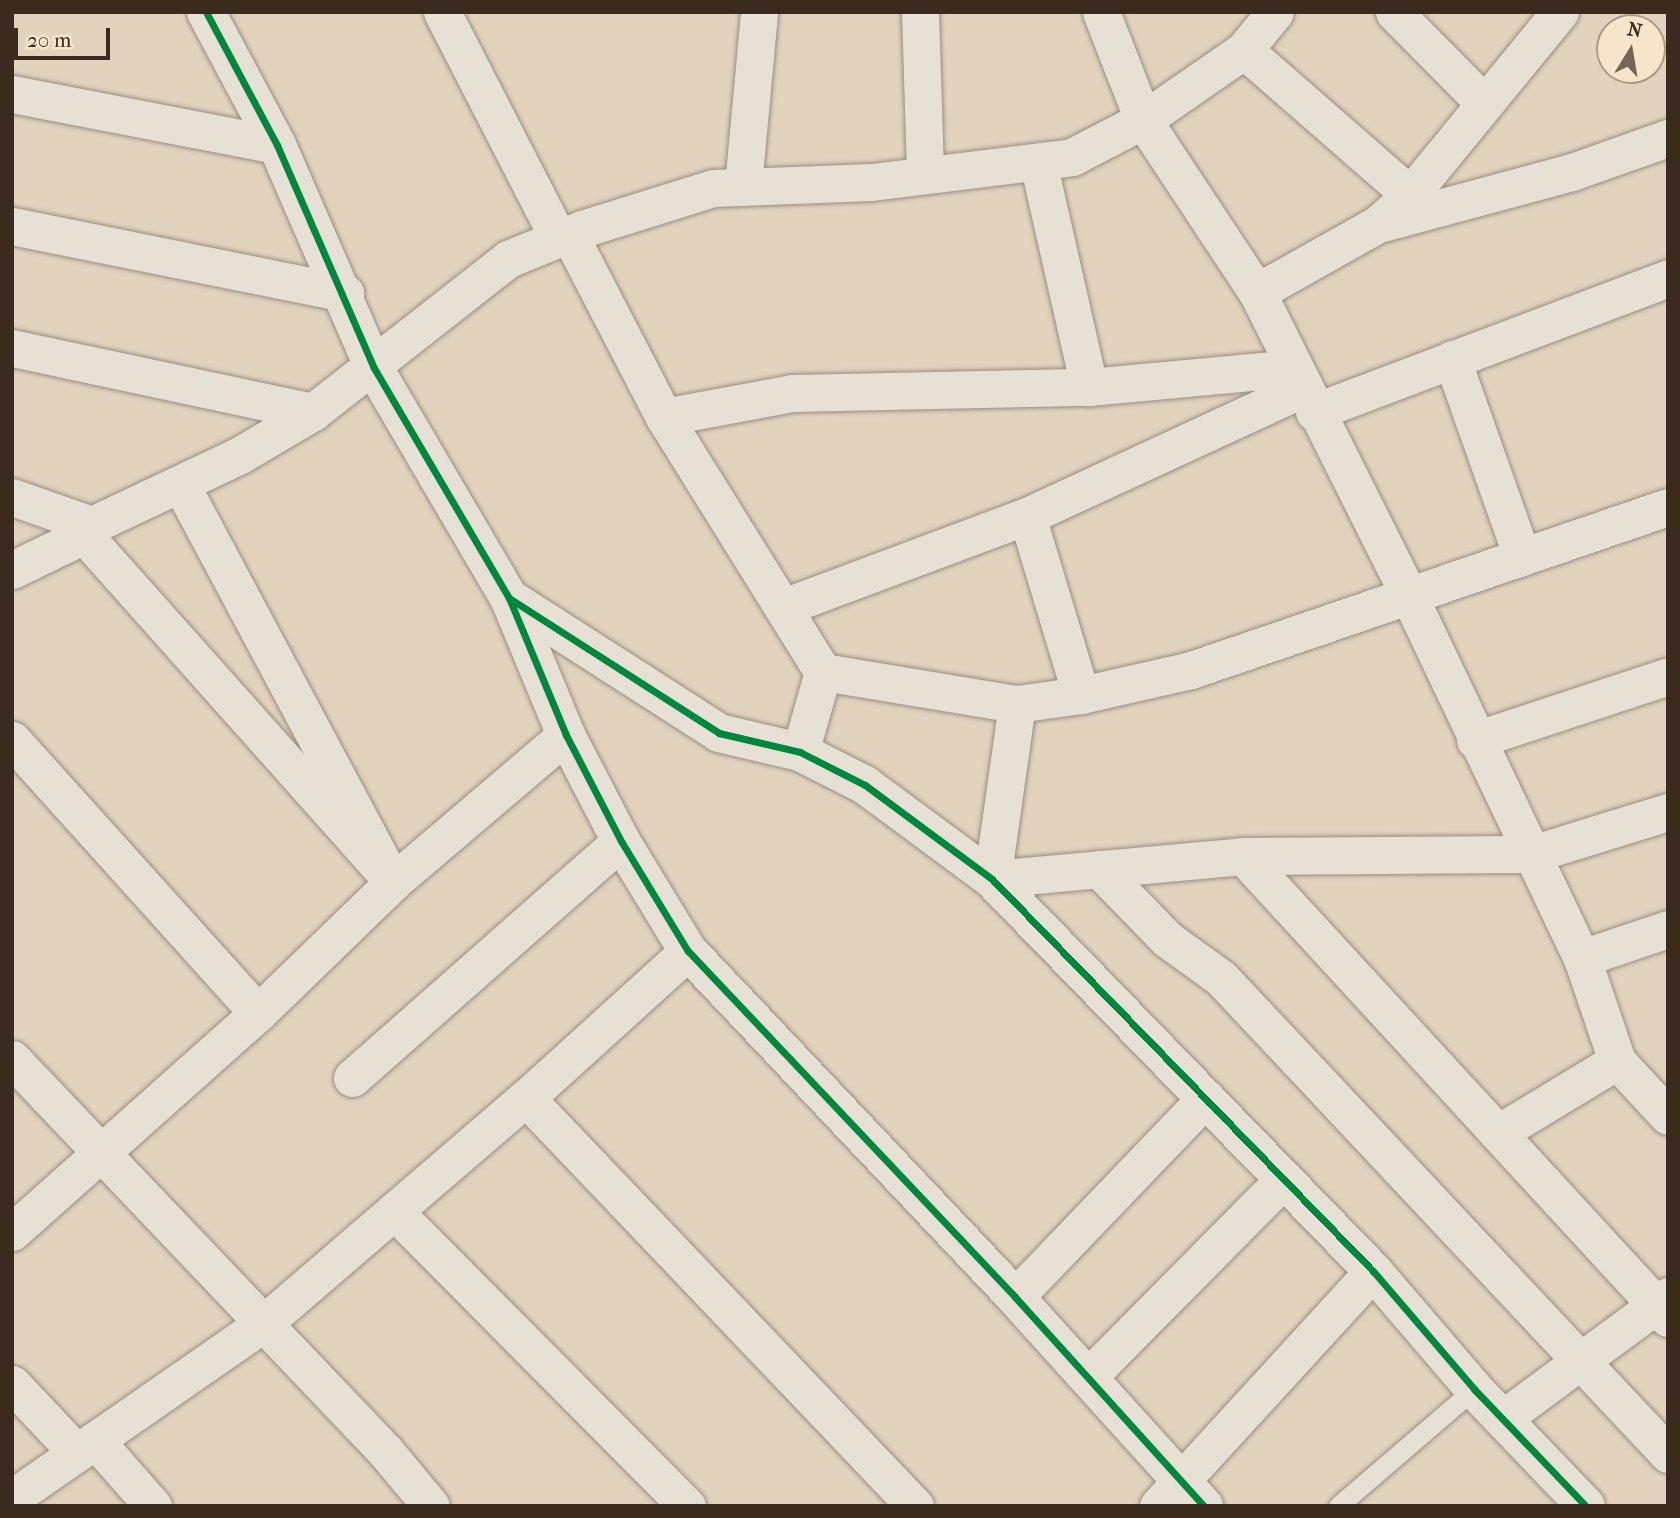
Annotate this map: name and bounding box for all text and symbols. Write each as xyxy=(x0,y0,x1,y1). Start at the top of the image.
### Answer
scale bar xyxy=(18,14,114,58)
north arrow xyxy=(1596,14,1666,84)
text: N xyxy=(1625,18,1644,43)
text: 20 m xyxy=(27,28,71,52)

